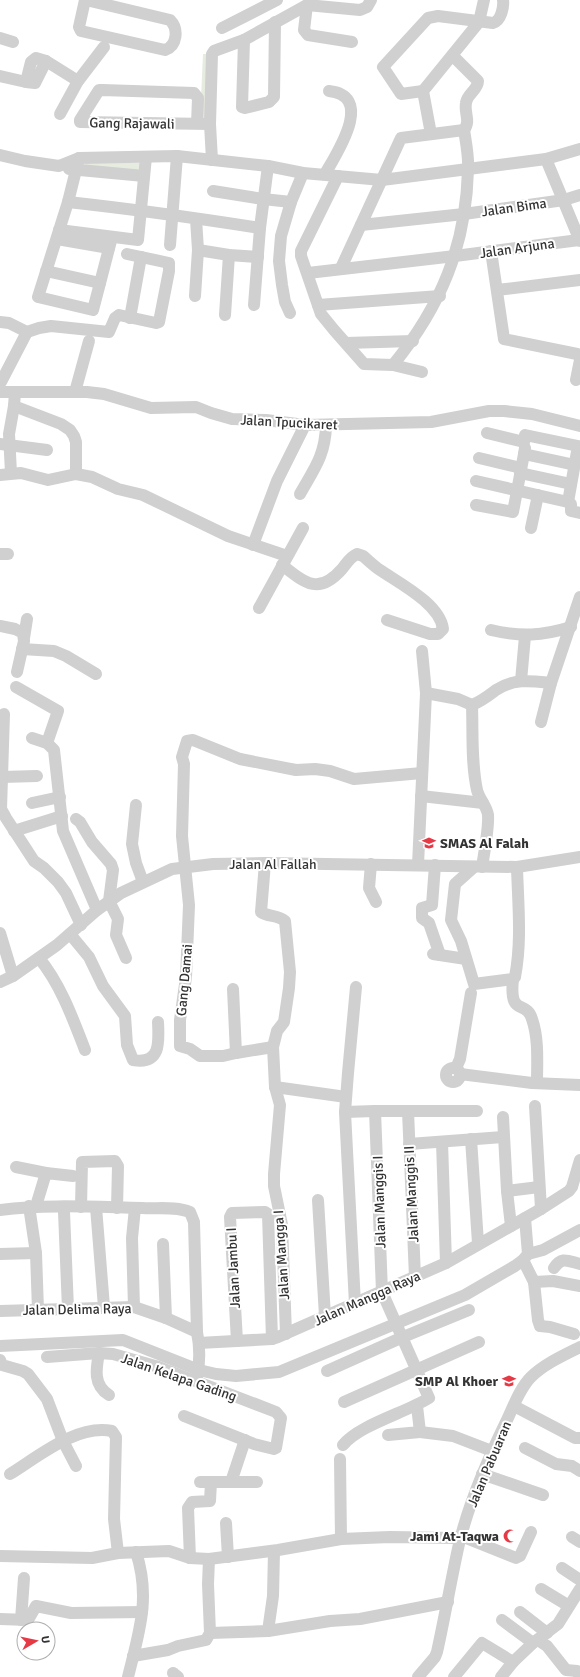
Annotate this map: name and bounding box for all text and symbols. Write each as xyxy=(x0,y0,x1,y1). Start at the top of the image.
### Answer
street label: Gang Rajawali xyxy=(89,114,175,133)
street label: Jalan Bima xyxy=(480,195,548,220)
street label: Jalan Arjuna xyxy=(479,235,555,262)
street label: Jalan Tpucikaret xyxy=(240,411,338,434)
school or university icon: SMAS Al Falah xyxy=(421,835,437,851)
place label: SMAS Al Falah xyxy=(440,835,529,852)
street label: Jalan Al Fallah xyxy=(229,856,317,873)
street label: Gang Damai xyxy=(173,943,196,1017)
street label: Jalan Manggis II xyxy=(400,1145,423,1243)
street label: Jalan Manggis I xyxy=(369,1155,390,1249)
street label: Jalan Mangga I xyxy=(270,1209,293,1300)
street label: Jalan Jambu I xyxy=(223,1227,244,1309)
street label: Jalan Mangga Raya xyxy=(311,1267,423,1330)
street label: Jalan Delima Raya xyxy=(22,1300,132,1319)
street label: Jalan Kelapa Gading xyxy=(119,1350,239,1405)
place label: SMP Al Khoer xyxy=(415,1373,498,1390)
school or university icon: SMP Al Khoer xyxy=(501,1373,517,1389)
street label: Jalan Pabuaran xyxy=(464,1419,515,1510)
place label: Jami At-Taqwa xyxy=(410,1528,499,1545)
mosque icon: Jami At-Taqwa xyxy=(502,1528,518,1544)
north arrow xyxy=(16,1621,56,1661)
text: U xyxy=(38,1635,52,1644)

